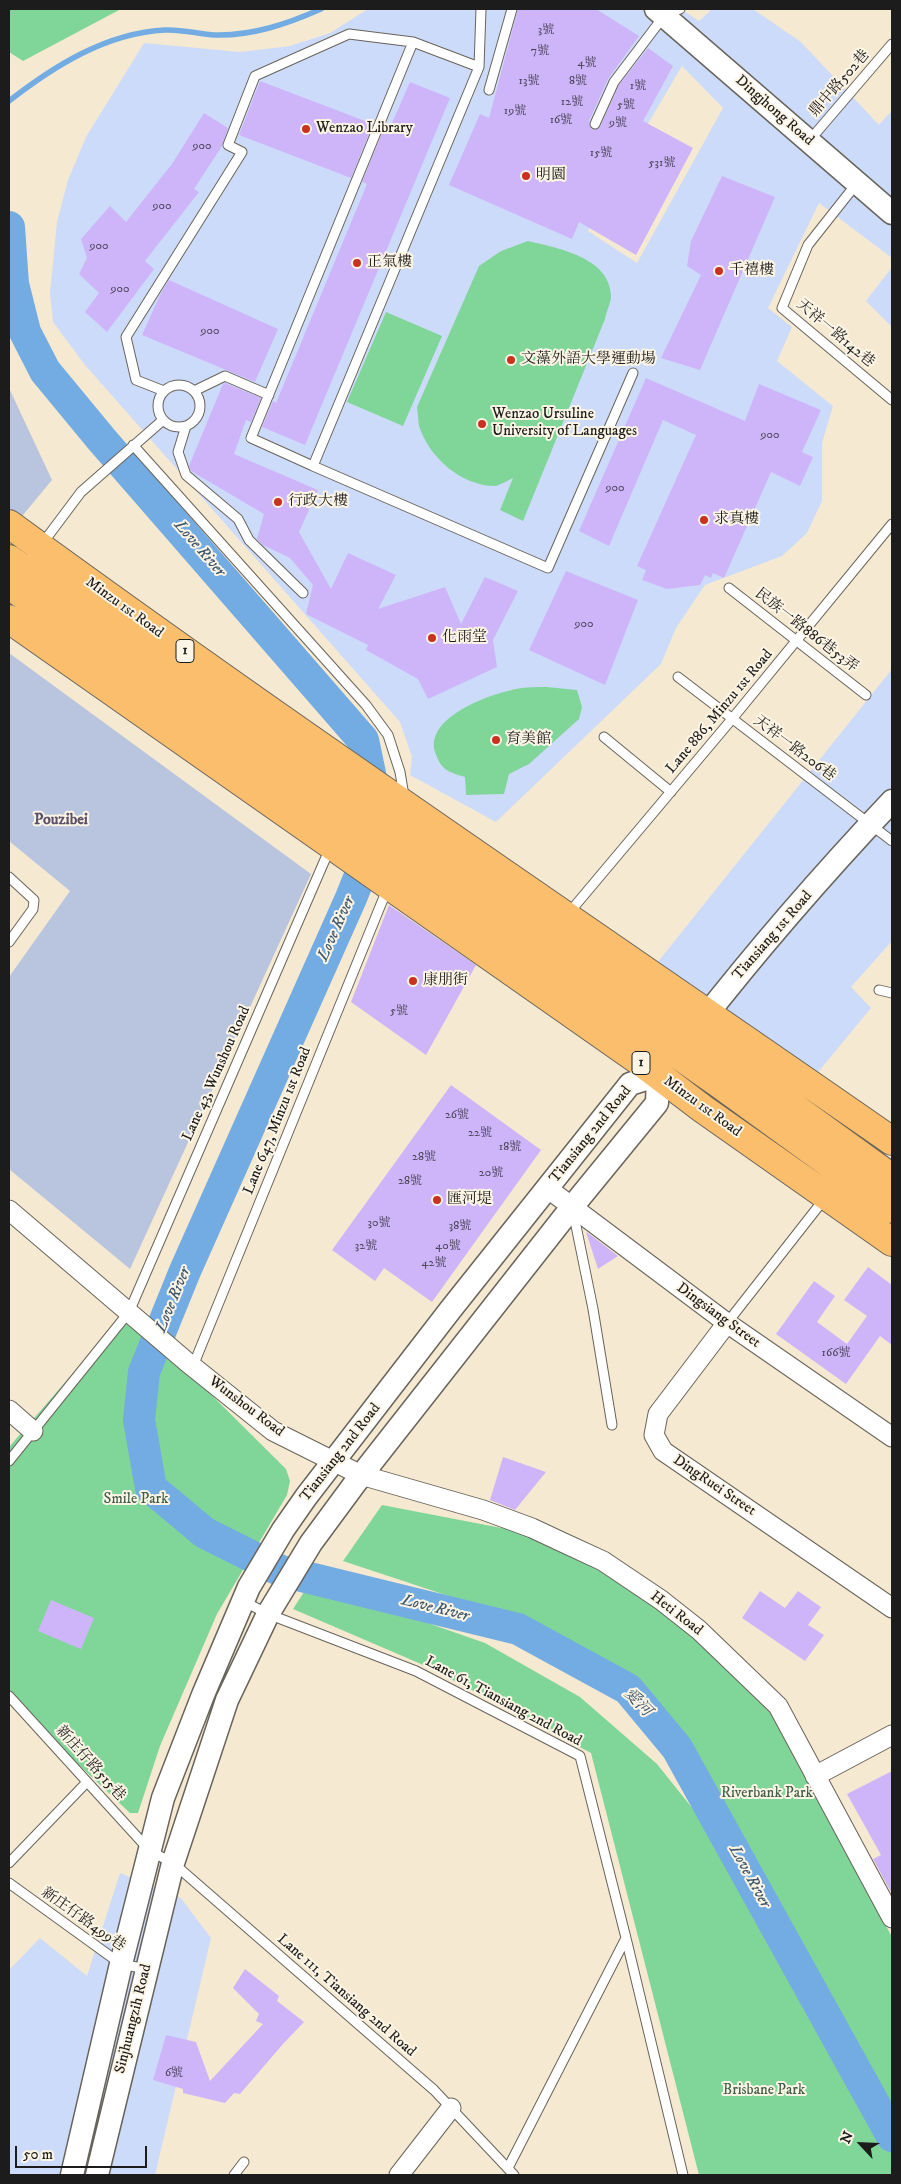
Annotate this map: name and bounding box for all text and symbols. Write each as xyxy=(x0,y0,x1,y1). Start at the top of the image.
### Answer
house number: 3號 xyxy=(538,24,554,38)
house number: 7號 xyxy=(531,45,549,59)
street label: 鼎中路502巷 xyxy=(806,47,874,121)
house number: 4號 xyxy=(578,57,596,71)
street label: Dingjhong Road xyxy=(731,72,817,150)
house number: 13號 xyxy=(519,75,539,89)
house number: 8號 xyxy=(569,75,587,89)
house number: 1號 xyxy=(630,80,646,94)
house number: 12號 xyxy=(561,96,583,110)
house number: 5號 xyxy=(617,99,635,113)
house number: 19號 xyxy=(504,105,526,119)
house number: 16號 xyxy=(550,114,572,128)
house number: 9號 xyxy=(609,117,627,131)
place label: Wenzao Library xyxy=(316,120,413,138)
marker: Wenzao Library xyxy=(300,123,312,135)
house number: 900 xyxy=(193,140,211,154)
house number: 15號 xyxy=(590,147,612,161)
house number: 531號 xyxy=(649,157,675,171)
place label: 明園 xyxy=(536,167,566,185)
marker: 明園 xyxy=(520,170,532,182)
house number: 900 xyxy=(153,200,171,214)
house number: 900 xyxy=(90,240,108,254)
place label: 正氣樓 xyxy=(367,254,412,272)
marker: 正氣樓 xyxy=(351,257,363,269)
place label: 千禧樓 xyxy=(729,262,774,280)
marker: 千禧樓 xyxy=(713,265,725,277)
house number: 900 xyxy=(111,283,129,297)
street label: 天祥一路142巷 xyxy=(792,296,878,372)
house number: 900 xyxy=(201,325,219,339)
place label: 文藻外語大學運動場 xyxy=(521,351,656,369)
marker: 文藻外語大學運動場 xyxy=(505,354,517,366)
place label: Wenzao Ursuline University of Languages xyxy=(492,406,637,441)
marker: Wenzao Ursuline University of Languages xyxy=(476,418,488,430)
house number: 900 xyxy=(761,429,779,443)
house number: 900 xyxy=(606,482,624,496)
place label: 行政大樓 xyxy=(288,493,348,511)
marker: 行政大樓 xyxy=(272,496,284,508)
place label: 求真樓 xyxy=(714,511,759,529)
marker: 求真樓 xyxy=(698,514,710,526)
water label: Love River xyxy=(169,517,229,581)
street label: Minzu 1st Road xyxy=(82,574,166,642)
street label: 民族一路886巷53弄 xyxy=(751,585,861,677)
house number: 900 xyxy=(575,618,593,632)
place label: 化雨堂 xyxy=(442,629,487,647)
marker: 化雨堂 xyxy=(426,632,438,644)
road number: 1 xyxy=(176,640,194,662)
street label: Lane 886, Minzu 1st Road xyxy=(663,646,777,778)
street label: 天祥一路206巷 xyxy=(749,712,839,786)
place label: 育美館 xyxy=(506,731,551,749)
marker: 育美館 xyxy=(490,734,502,746)
district label: Pouzibei xyxy=(34,811,88,831)
street label: Tiansiang 1st Road xyxy=(729,888,817,984)
water label: Love River xyxy=(314,894,360,964)
place label: 康朋街 xyxy=(423,972,468,990)
marker: 康朋街 xyxy=(407,975,419,987)
street label: Lane 43, Wunshou Road xyxy=(179,1004,255,1144)
house number: 5號 xyxy=(390,1005,408,1019)
street label: Lane 647, Minzu 1st Road xyxy=(240,1045,316,1197)
road number: 1 xyxy=(632,1052,650,1074)
street label: Minzu 1st Road xyxy=(660,1073,744,1141)
street label: Tiansiang 2nd Road xyxy=(546,1083,636,1187)
house number: 26號 xyxy=(445,1109,469,1123)
house number: 22號 xyxy=(468,1127,492,1141)
house number: 18號 xyxy=(499,1141,521,1155)
house number: 28號 xyxy=(412,1151,436,1165)
house number: 20號 xyxy=(479,1167,503,1181)
house number: 28號 xyxy=(398,1175,422,1189)
place label: 匯河堤 xyxy=(447,1191,492,1209)
marker: 匯河堤 xyxy=(431,1194,443,1206)
house number: 30號 xyxy=(368,1217,390,1231)
house number: 38號 xyxy=(449,1220,471,1234)
house number: 32號 xyxy=(355,1240,377,1254)
house number: 40號 xyxy=(435,1240,461,1254)
house number: 42號 xyxy=(422,1257,446,1271)
water label: Love River xyxy=(152,1265,196,1335)
street label: Dingsiang Street xyxy=(673,1280,763,1352)
house number: 166號 xyxy=(822,1347,850,1361)
street label: Wunshou Road xyxy=(205,1373,287,1441)
street label: Tiansiang 2nd Road xyxy=(297,1400,385,1506)
street label: DingRuei Street xyxy=(669,1452,759,1520)
park label: Smile Park xyxy=(104,1491,168,1509)
street label: Heti Road xyxy=(646,1588,706,1640)
water label: Love River xyxy=(399,1591,471,1627)
street label: Lane 61, Tiansiang 2nd Road xyxy=(422,1653,584,1751)
water label: 愛河 xyxy=(619,1685,655,1721)
street label: 新庄仔路515巷 xyxy=(51,1723,129,1805)
park label: Riverbank Park xyxy=(721,1785,813,1803)
water label: Love River xyxy=(724,1842,774,1912)
street label: 新庄仔路499巷 xyxy=(37,1884,129,1956)
street label: Lane 111, Tiansiang 2nd Road xyxy=(273,1931,419,2061)
street label: Sinjhuangzih Road xyxy=(112,1962,156,2076)
house number: 6號 xyxy=(165,2067,183,2081)
park label: Brisbane Park xyxy=(723,2082,805,2100)
north arrow xyxy=(836,2119,886,2169)
text: N xyxy=(837,2129,858,2147)
scale bar xyxy=(18,2136,150,2168)
text: 50 m xyxy=(23,2145,53,2164)

